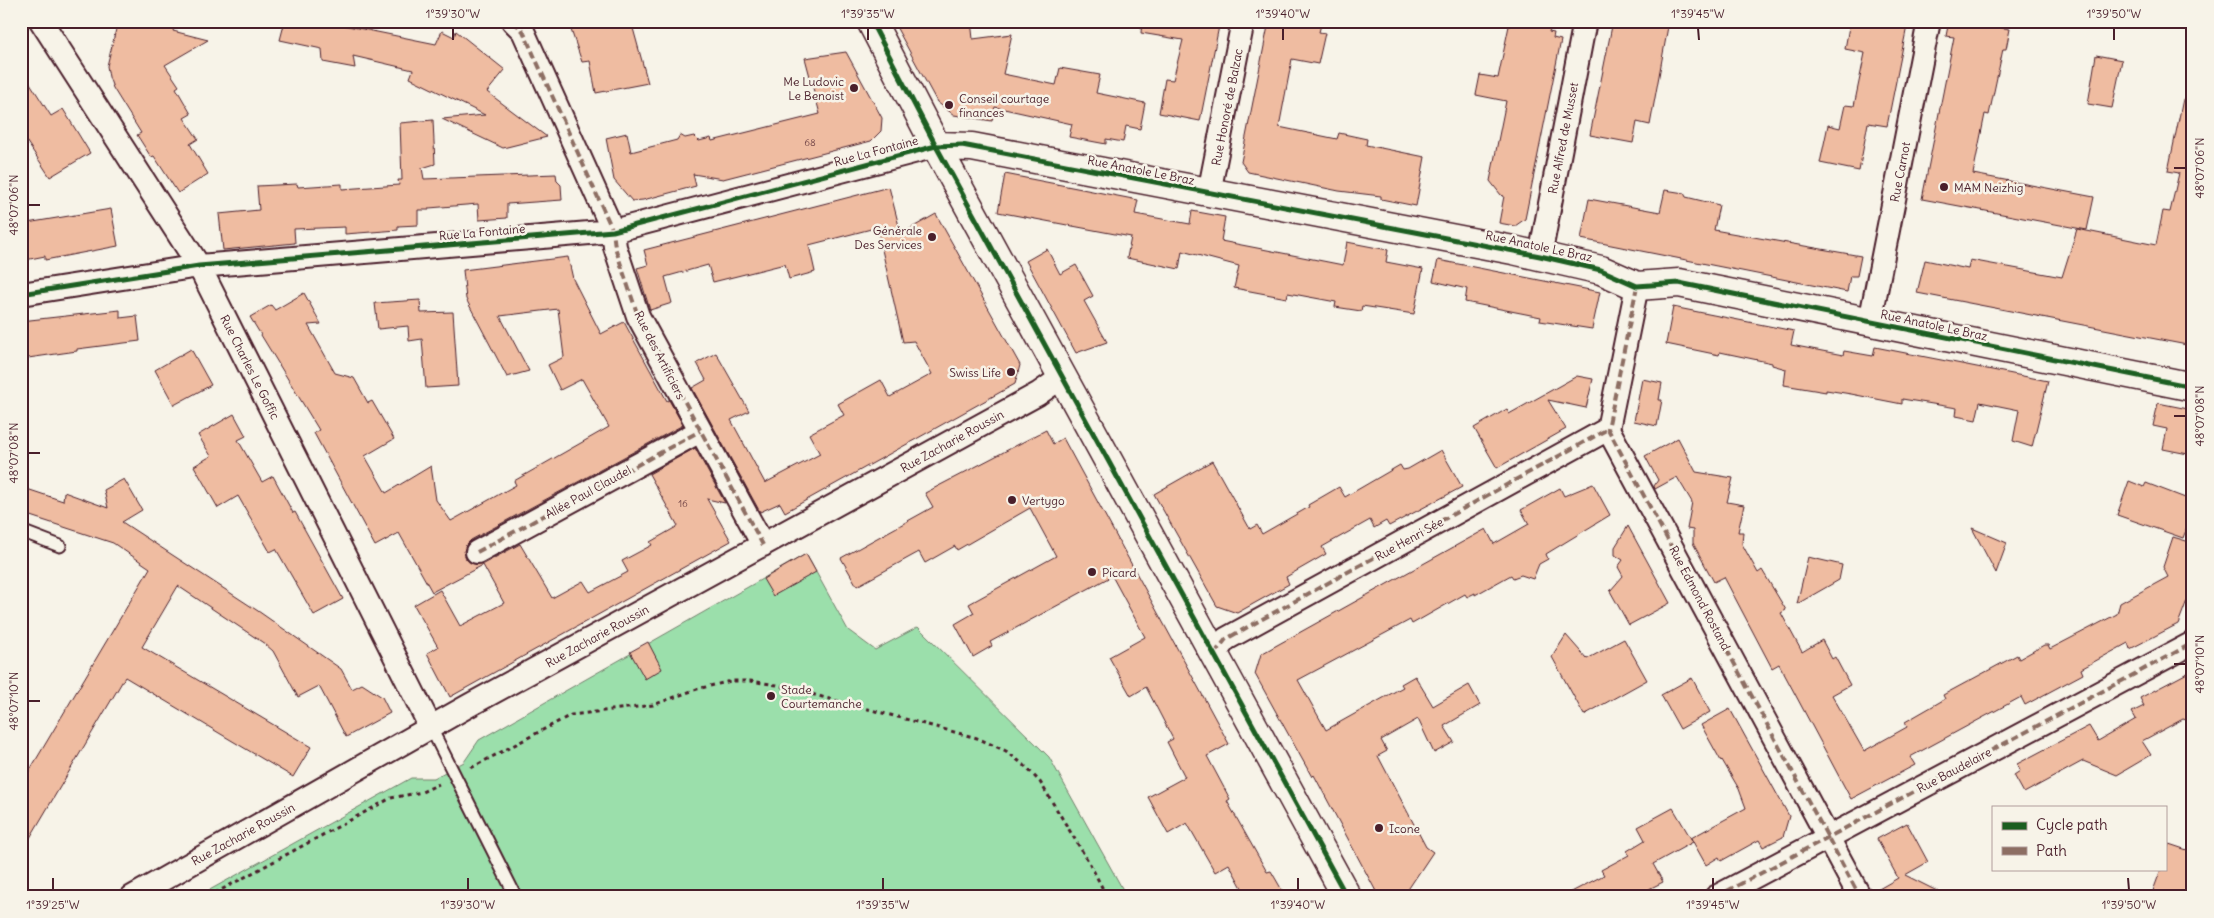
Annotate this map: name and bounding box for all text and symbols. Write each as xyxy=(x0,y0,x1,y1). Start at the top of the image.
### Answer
text: 1°39'30"W xyxy=(426,6,480,21)
text: 1°39'35"W xyxy=(841,6,895,21)
text: 1°39'40"W xyxy=(1256,6,1310,21)
text: 1°39'45"W xyxy=(1671,6,1725,21)
text: 1°39'50"W xyxy=(2087,6,2141,21)
street label: Rue Honoré de Balzac xyxy=(1208,47,1246,167)
place label: Me Ludovic Le Benoist xyxy=(783,74,844,103)
street label: Rue Alfred de Musset xyxy=(1545,81,1581,195)
marker: Me Ludovic Le Benoist xyxy=(848,82,860,94)
place label: Conseil courtage finances xyxy=(959,91,1049,120)
marker: Conseil courtage finances xyxy=(943,99,955,111)
street label: Rue La Fontaine xyxy=(832,133,920,169)
house number: 68 xyxy=(804,136,816,149)
text: 48°07'06"N xyxy=(2192,138,2207,198)
street label: Rue Carnot xyxy=(1887,141,1913,203)
street label: Rue Anatole Le Braz xyxy=(1086,152,1196,188)
text: 48°07'06"N xyxy=(6,175,21,235)
place label: MAM Neizhig xyxy=(1954,180,2023,195)
marker: MAM Neizhig xyxy=(1938,181,1950,193)
street label: Rue La Fontaine xyxy=(438,221,526,243)
place label: Générale Des Services xyxy=(854,223,922,252)
street label: Rue Anatole Le Braz xyxy=(1484,227,1594,265)
marker: Générale Des Services xyxy=(926,231,938,243)
street label: Rue Anatole Le Braz xyxy=(1879,306,1989,344)
street label: Rue des Artificiers xyxy=(631,308,689,402)
street label: Rue Charles Le Goffic xyxy=(217,312,283,422)
place label: Swiss Life xyxy=(949,365,1001,380)
marker: Swiss Life xyxy=(1005,366,1017,378)
text: 48°07'08"N xyxy=(2192,386,2207,446)
street label: Rue Zacharie Roussin xyxy=(898,406,1006,476)
text: 48°07'08"N xyxy=(6,423,21,483)
street label: Allée Paul Claudel xyxy=(543,462,633,522)
place label: Vertygo xyxy=(1022,493,1065,508)
marker: Vertygo xyxy=(1006,494,1018,506)
house number: 16 xyxy=(678,497,688,510)
street label: Rue Henri Sée xyxy=(1372,514,1446,564)
street label: Rue Edmond Rostand xyxy=(1666,543,1734,653)
place label: Picard xyxy=(1102,565,1137,580)
marker: Picard xyxy=(1086,566,1098,578)
street label: Rue Zacharie Roussin xyxy=(543,601,651,671)
text: 48°07'10"N xyxy=(2192,635,2207,693)
text: 48°07'10"N xyxy=(6,672,21,730)
place label: Stade Courtemanche xyxy=(781,682,862,711)
marker: Stade Courtemanche xyxy=(765,690,777,702)
street label: Rue Baudelaire xyxy=(1914,744,1994,796)
street label: Rue Zacharie Roussin xyxy=(189,799,297,869)
legend xyxy=(1992,806,2166,870)
text: Cycle path xyxy=(2036,815,2108,834)
place label: Icone xyxy=(1389,821,1420,836)
marker: Icone xyxy=(1373,822,1385,834)
text: Path xyxy=(2036,841,2067,860)
text: 1°39'25"W xyxy=(26,897,80,912)
text: 1°39'30"W xyxy=(441,897,495,912)
text: 1°39'35"W xyxy=(856,897,910,912)
text: 1°39'40"W xyxy=(1271,897,1325,912)
text: 1°39'45"W xyxy=(1686,897,1740,912)
text: 1°39'50"W xyxy=(2102,897,2156,912)

